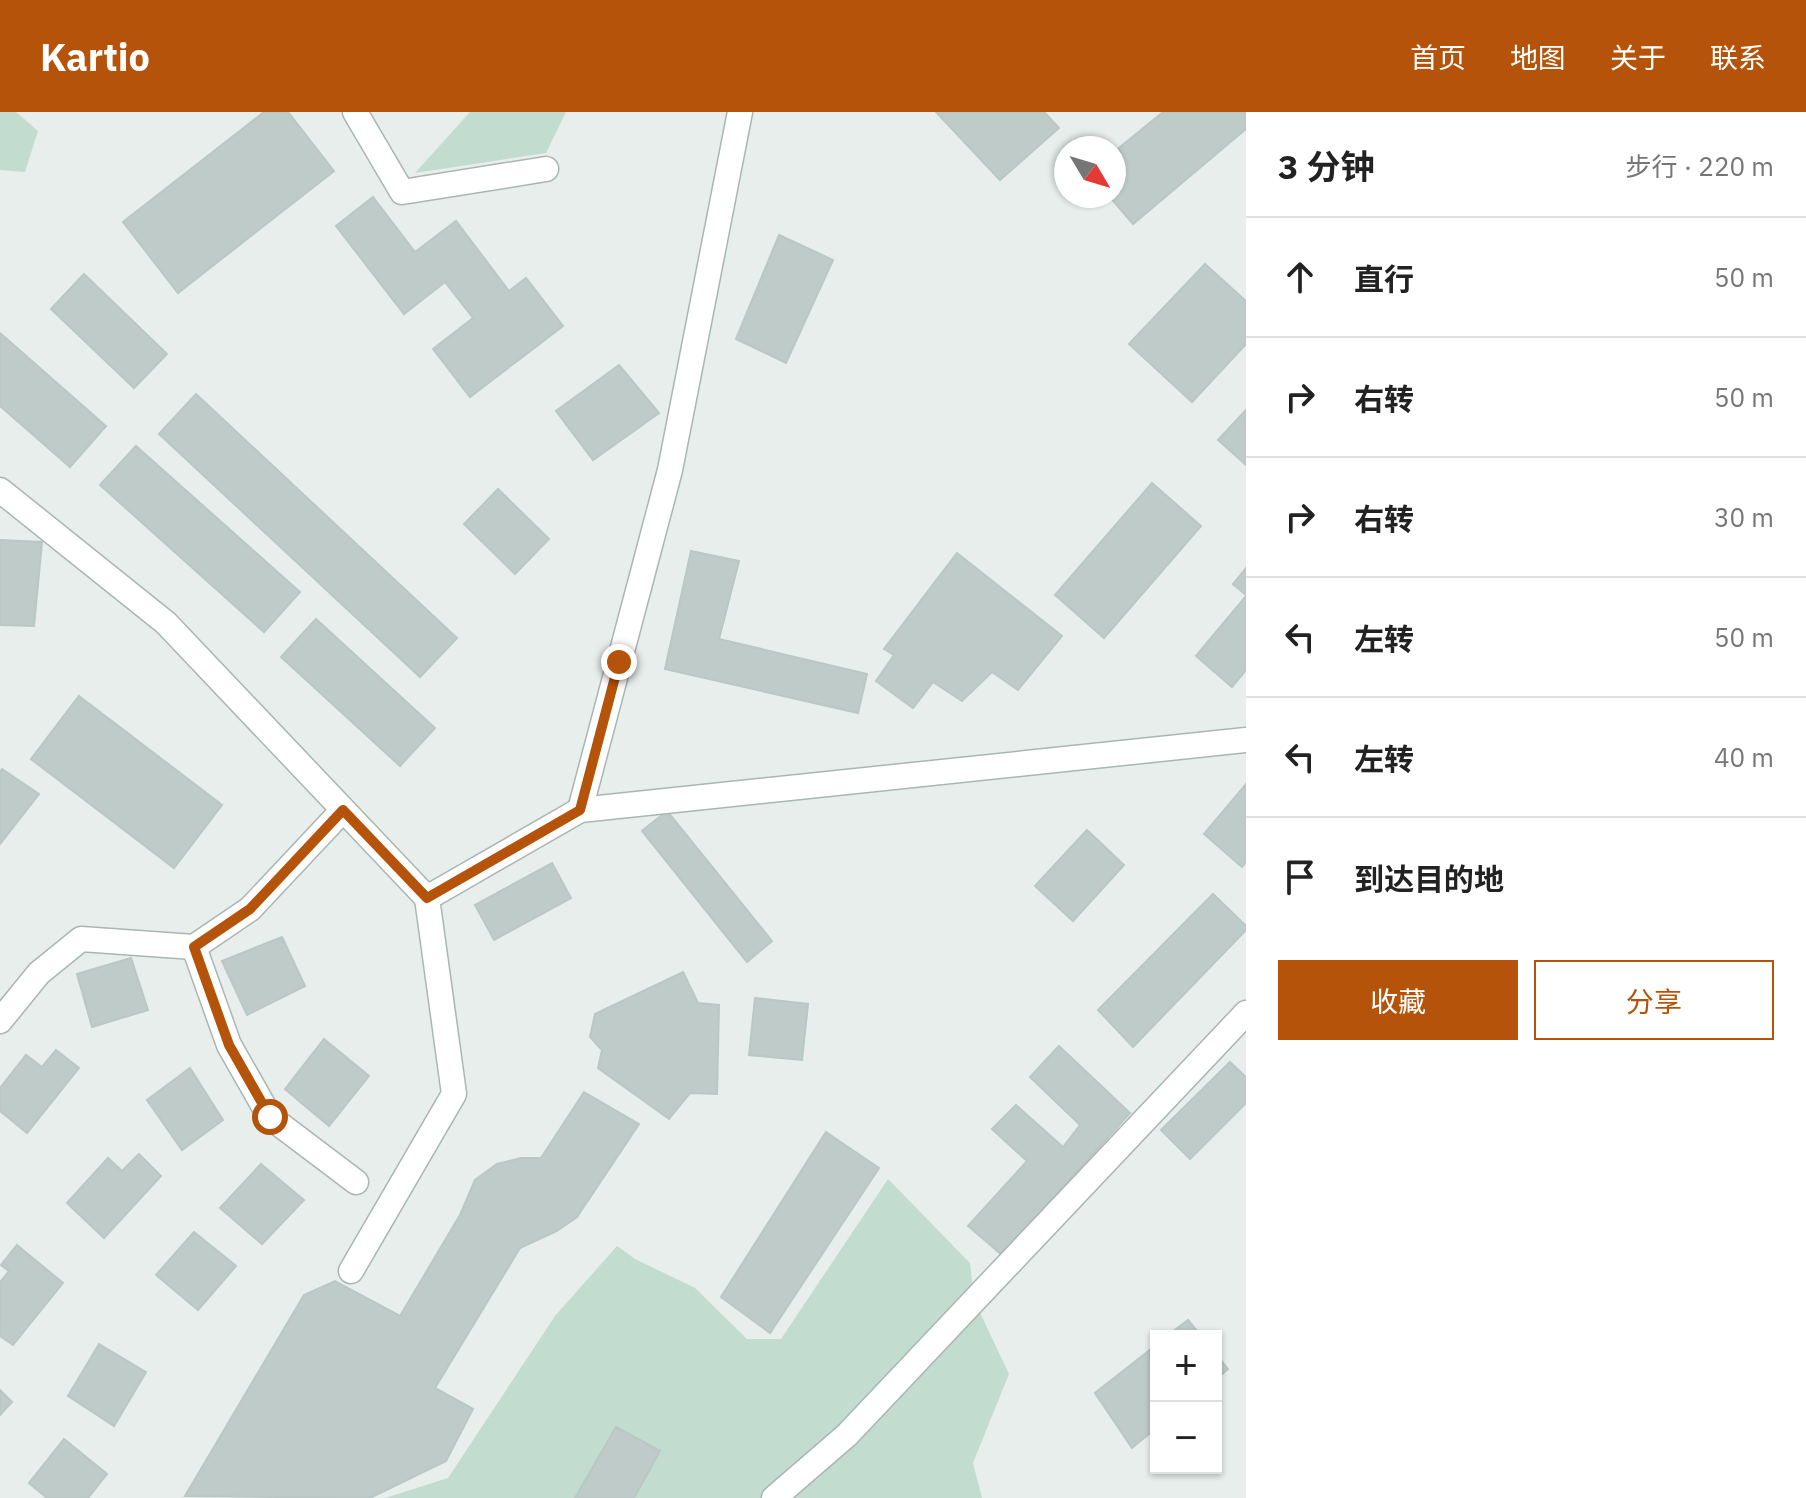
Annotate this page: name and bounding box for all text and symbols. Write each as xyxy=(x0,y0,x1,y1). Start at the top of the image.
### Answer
text: Kartio xyxy=(40,32,150,81)
text: 首页 xyxy=(1410,39,1466,76)
text: 地图 xyxy=(1510,39,1566,76)
text: 关于 xyxy=(1610,39,1666,76)
text: 联系 xyxy=(1710,39,1766,76)
north arrow xyxy=(1054,136,1126,208)
text: 3 分钟 xyxy=(1278,144,1374,188)
text: 步行 · 220 m xyxy=(1626,149,1774,183)
icon: ahead xyxy=(1278,255,1322,299)
text: 直行 xyxy=(1354,259,1414,298)
text: 50 m xyxy=(1714,260,1774,294)
icon: right xyxy=(1278,375,1322,419)
text: 右转 xyxy=(1354,379,1414,418)
text: 50 m xyxy=(1714,380,1774,414)
icon: right xyxy=(1278,495,1322,539)
text: 右转 xyxy=(1354,499,1414,538)
text: 30 m xyxy=(1714,500,1774,534)
icon: left xyxy=(1278,615,1322,659)
text: 左转 xyxy=(1354,619,1414,658)
text: 50 m xyxy=(1714,620,1774,654)
route end xyxy=(601,644,637,680)
icon: left xyxy=(1278,735,1322,779)
text: 左转 xyxy=(1354,739,1414,778)
text: 40 m xyxy=(1714,740,1774,774)
icon: arrive xyxy=(1278,855,1322,899)
text: 到达目的地 xyxy=(1354,859,1504,898)
button: 收藏 xyxy=(1278,960,1518,1040)
button: 分享 xyxy=(1534,960,1774,1040)
route start xyxy=(252,1099,288,1135)
map controls xyxy=(1150,1330,1222,1474)
button: + xyxy=(1150,1330,1222,1402)
button: − xyxy=(1150,1402,1222,1474)

